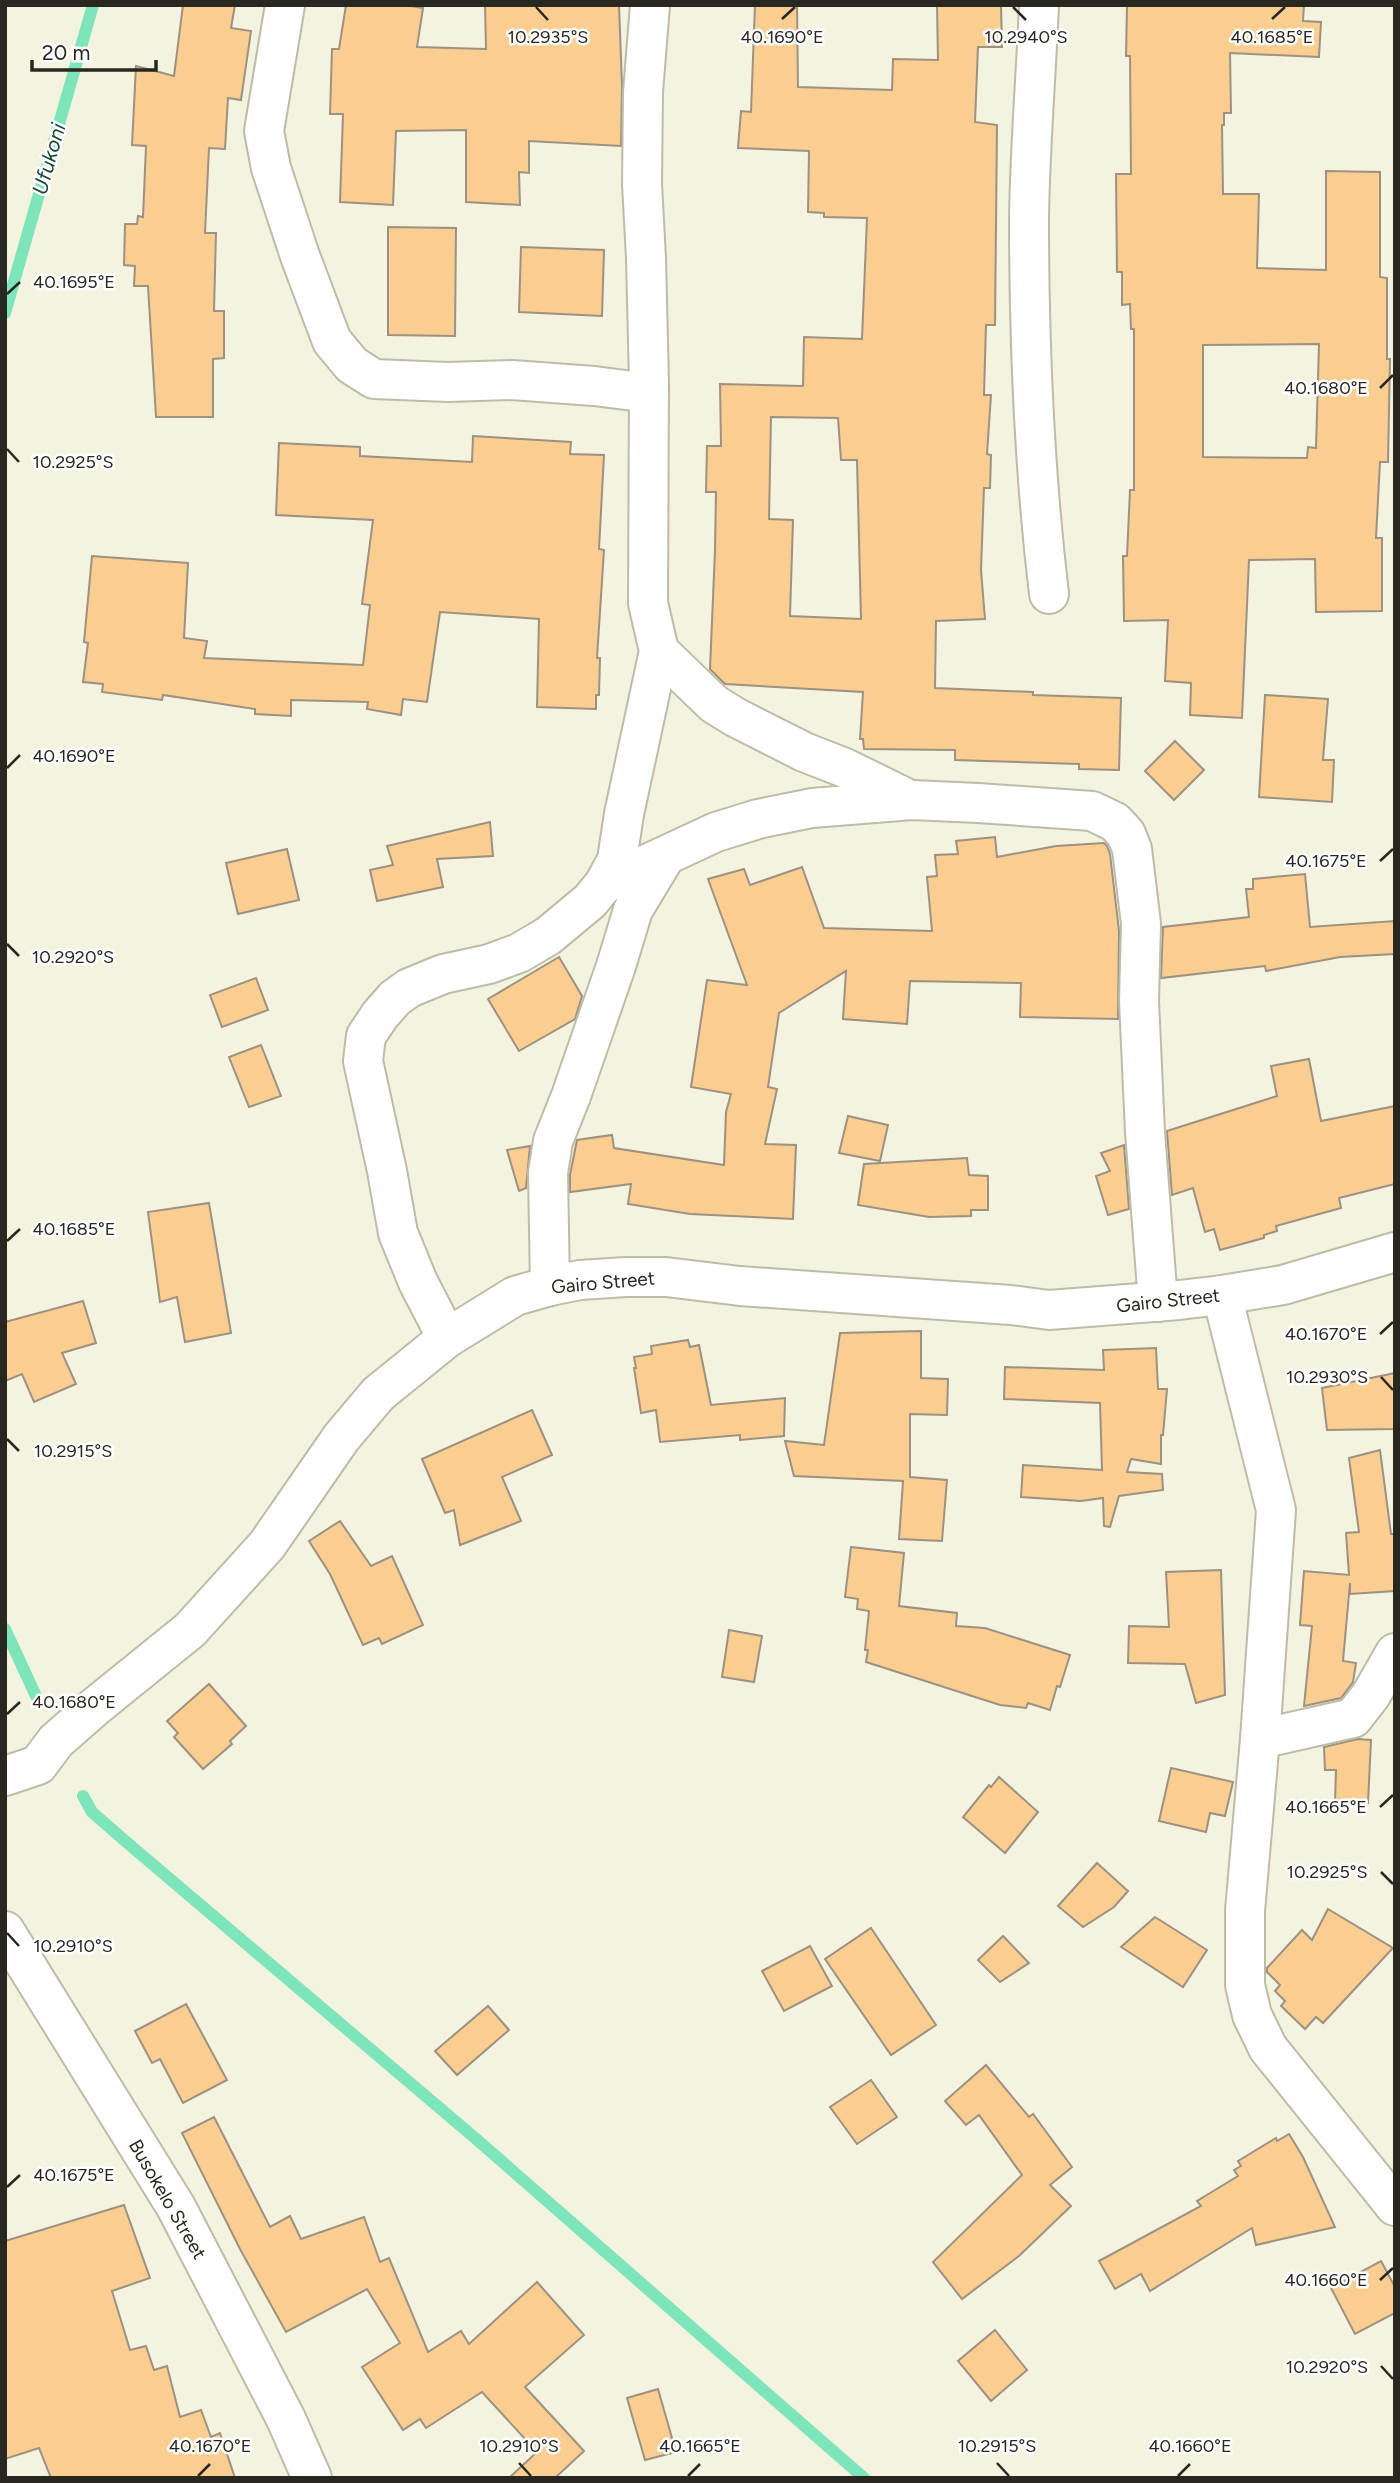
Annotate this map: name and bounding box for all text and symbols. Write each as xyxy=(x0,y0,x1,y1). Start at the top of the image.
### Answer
text: 10.2935°S xyxy=(508,26,588,48)
text: 40.1690°E xyxy=(740,26,824,48)
text: 10.2940°S xyxy=(984,26,1068,48)
text: 40.1685°E xyxy=(1231,26,1313,48)
scale bar xyxy=(32,28,156,72)
text: 20 m xyxy=(42,40,90,65)
water label: Ufukoni xyxy=(26,120,71,197)
text: 40.1695°E xyxy=(33,271,115,293)
text: 40.1680°E xyxy=(1284,377,1368,399)
text: 10.2925°S xyxy=(32,451,114,473)
text: 40.1690°E xyxy=(32,745,116,767)
text: 40.1675°E xyxy=(1285,850,1367,872)
text: 10.2920°S xyxy=(32,946,114,968)
text: 40.1685°E xyxy=(33,1218,115,1240)
street label: Gairo Street xyxy=(550,1267,656,1298)
street label: Gairo Street xyxy=(1115,1284,1221,1317)
text: 40.1670°E xyxy=(1285,1323,1367,1345)
text: 10.2930°S xyxy=(1286,1366,1368,1388)
text: 10.2915°S xyxy=(34,1440,112,1462)
text: 40.1680°E xyxy=(32,1691,116,1713)
text: 40.1665°E xyxy=(1285,1796,1367,1818)
text: 10.2925°S xyxy=(1286,1861,1368,1883)
text: 10.2910°S xyxy=(33,1935,113,1957)
street label: Busokelo Street xyxy=(124,2135,211,2263)
text: 40.1675°E xyxy=(33,2164,115,2186)
text: 40.1660°E xyxy=(1284,2269,1368,2291)
text: 10.2920°S xyxy=(1286,2356,1368,2378)
text: 40.1670°E xyxy=(169,2435,251,2457)
text: 10.2910°S xyxy=(479,2435,559,2457)
text: 40.1665°E xyxy=(659,2435,741,2457)
text: 10.2915°S xyxy=(958,2435,1036,2457)
text: 40.1660°E xyxy=(1148,2435,1232,2457)

